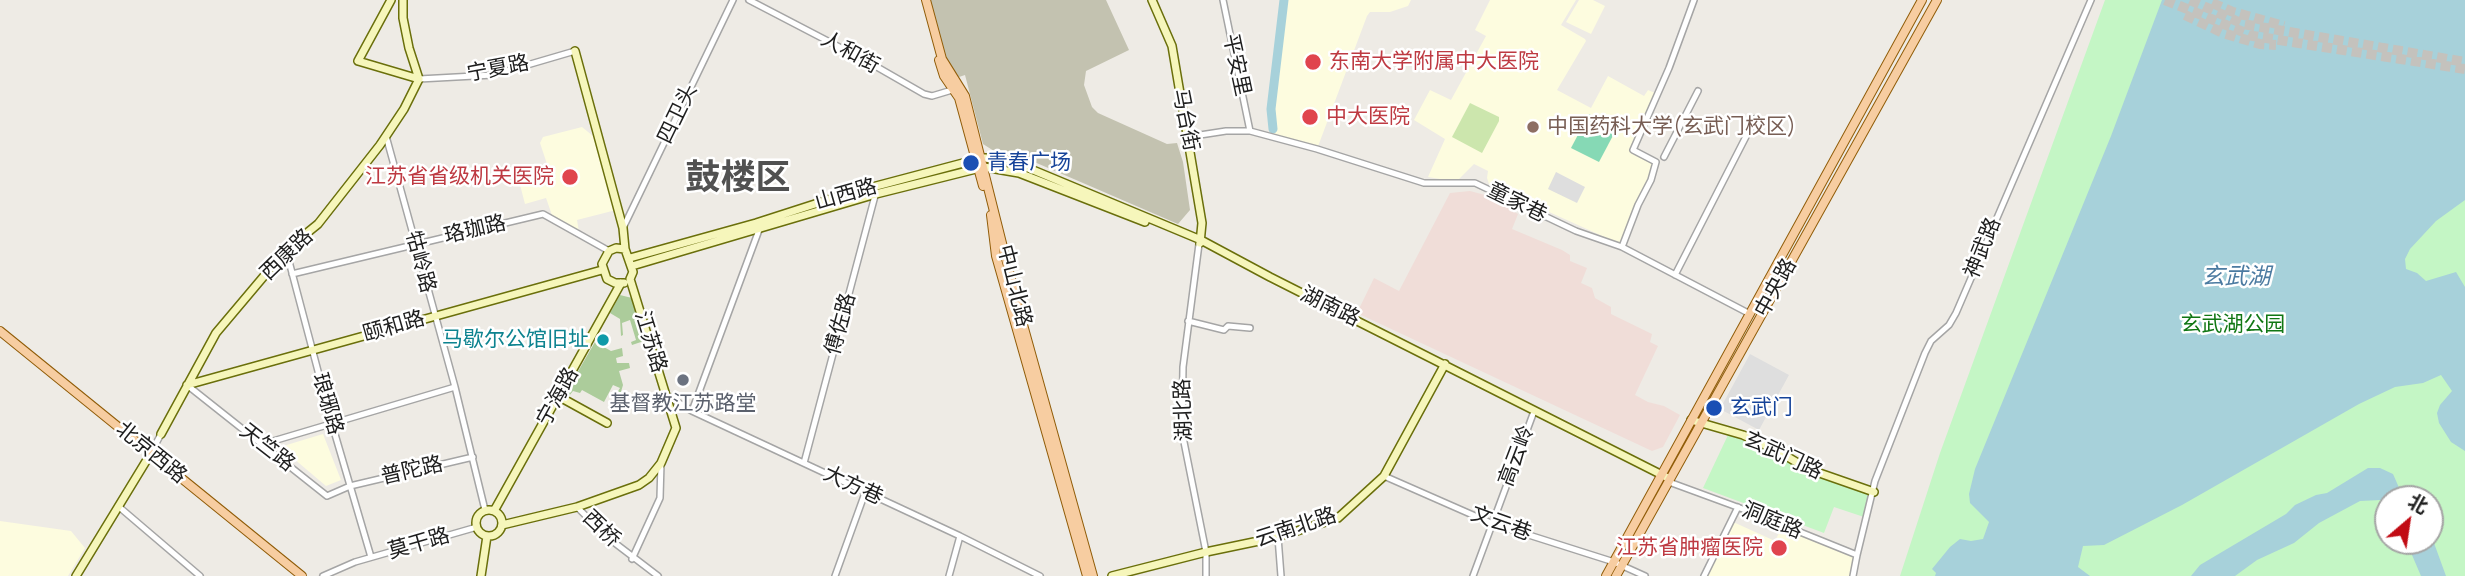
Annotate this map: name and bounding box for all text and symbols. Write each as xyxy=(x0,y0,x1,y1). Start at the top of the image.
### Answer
street label: 人和街 xyxy=(816,27,884,79)
street label: 平安里 xyxy=(1217,32,1255,98)
place label: 东南大学附属中大医院 xyxy=(1329,49,1539,75)
street label: 宁夏路 xyxy=(465,51,531,87)
marker: 东南大学附属中大医院 xyxy=(1303,52,1323,72)
street label: 四卫头 xyxy=(653,80,703,148)
street label: 马台街 xyxy=(1167,87,1203,153)
place label: 中大医院 xyxy=(1326,104,1410,130)
marker: 中大医院 xyxy=(1300,107,1320,127)
place label: 中国药科大学(玄武门校区) xyxy=(1547,114,1796,140)
marker: 中国药科大学(玄武门校区) xyxy=(1525,119,1541,135)
place label: 青春广场 xyxy=(987,150,1071,176)
marker: 青春广场 xyxy=(961,153,981,173)
district label: 鼓楼区 xyxy=(686,158,790,200)
place label: 江苏省省级机关医院 xyxy=(365,164,554,190)
marker: 江苏省省级机关医院 xyxy=(560,167,580,187)
street label: 山西路 xyxy=(812,174,880,216)
street label: 童家巷 xyxy=(1483,178,1551,228)
street label: 珞珈路 xyxy=(441,211,509,249)
street label: 神武路 xyxy=(1960,214,2006,282)
street label: 西康路 xyxy=(256,224,318,286)
street label: 牯岭路 xyxy=(400,228,440,296)
street label: 中山北路 xyxy=(992,242,1036,330)
street label: 中央路 xyxy=(1750,254,1802,322)
water label: 玄武湖 xyxy=(2202,264,2270,292)
street label: 湖南路 xyxy=(1296,282,1364,332)
street label: 傅佐路 xyxy=(821,290,861,358)
street label: 颐和路 xyxy=(360,306,428,348)
street label: 江苏路 xyxy=(629,308,671,376)
park label: 玄武湖公园 xyxy=(2181,312,2285,338)
place label: 马歇尔公馆旧址 xyxy=(442,327,589,353)
marker: 马歇尔公馆旧址 xyxy=(595,332,611,348)
street label: 宁海路 xyxy=(532,363,584,431)
street label: 琅琊路 xyxy=(306,370,348,438)
marker: 基督教江苏路堂 xyxy=(675,372,691,388)
street label: 湖北路 xyxy=(1170,378,1198,442)
place label: 基督教江苏路堂 xyxy=(610,391,756,417)
place label: 玄武门 xyxy=(1730,395,1793,421)
marker: 玄武门 xyxy=(1704,398,1724,418)
street label: 北京西路 xyxy=(110,417,192,489)
street label: 天竺路 xyxy=(234,419,300,477)
street label: 高云岭 xyxy=(1494,422,1540,490)
street label: 玄武门路 xyxy=(1740,427,1826,485)
street label: 普陀路 xyxy=(378,452,446,490)
street label: 大方巷 xyxy=(819,461,887,511)
north arrow xyxy=(2374,485,2444,555)
text: 北 xyxy=(2404,487,2433,519)
street label: 洞庭路 xyxy=(1738,498,1806,544)
street label: 文云巷 xyxy=(1467,501,1535,547)
street label: 云南北路 xyxy=(1252,503,1340,553)
street label: 西桥 xyxy=(577,505,625,553)
street label: 莫干路 xyxy=(385,523,453,565)
place label: 江苏省肿瘤医院 xyxy=(1616,535,1763,561)
marker: 江苏省肿瘤医院 xyxy=(1769,538,1789,558)

